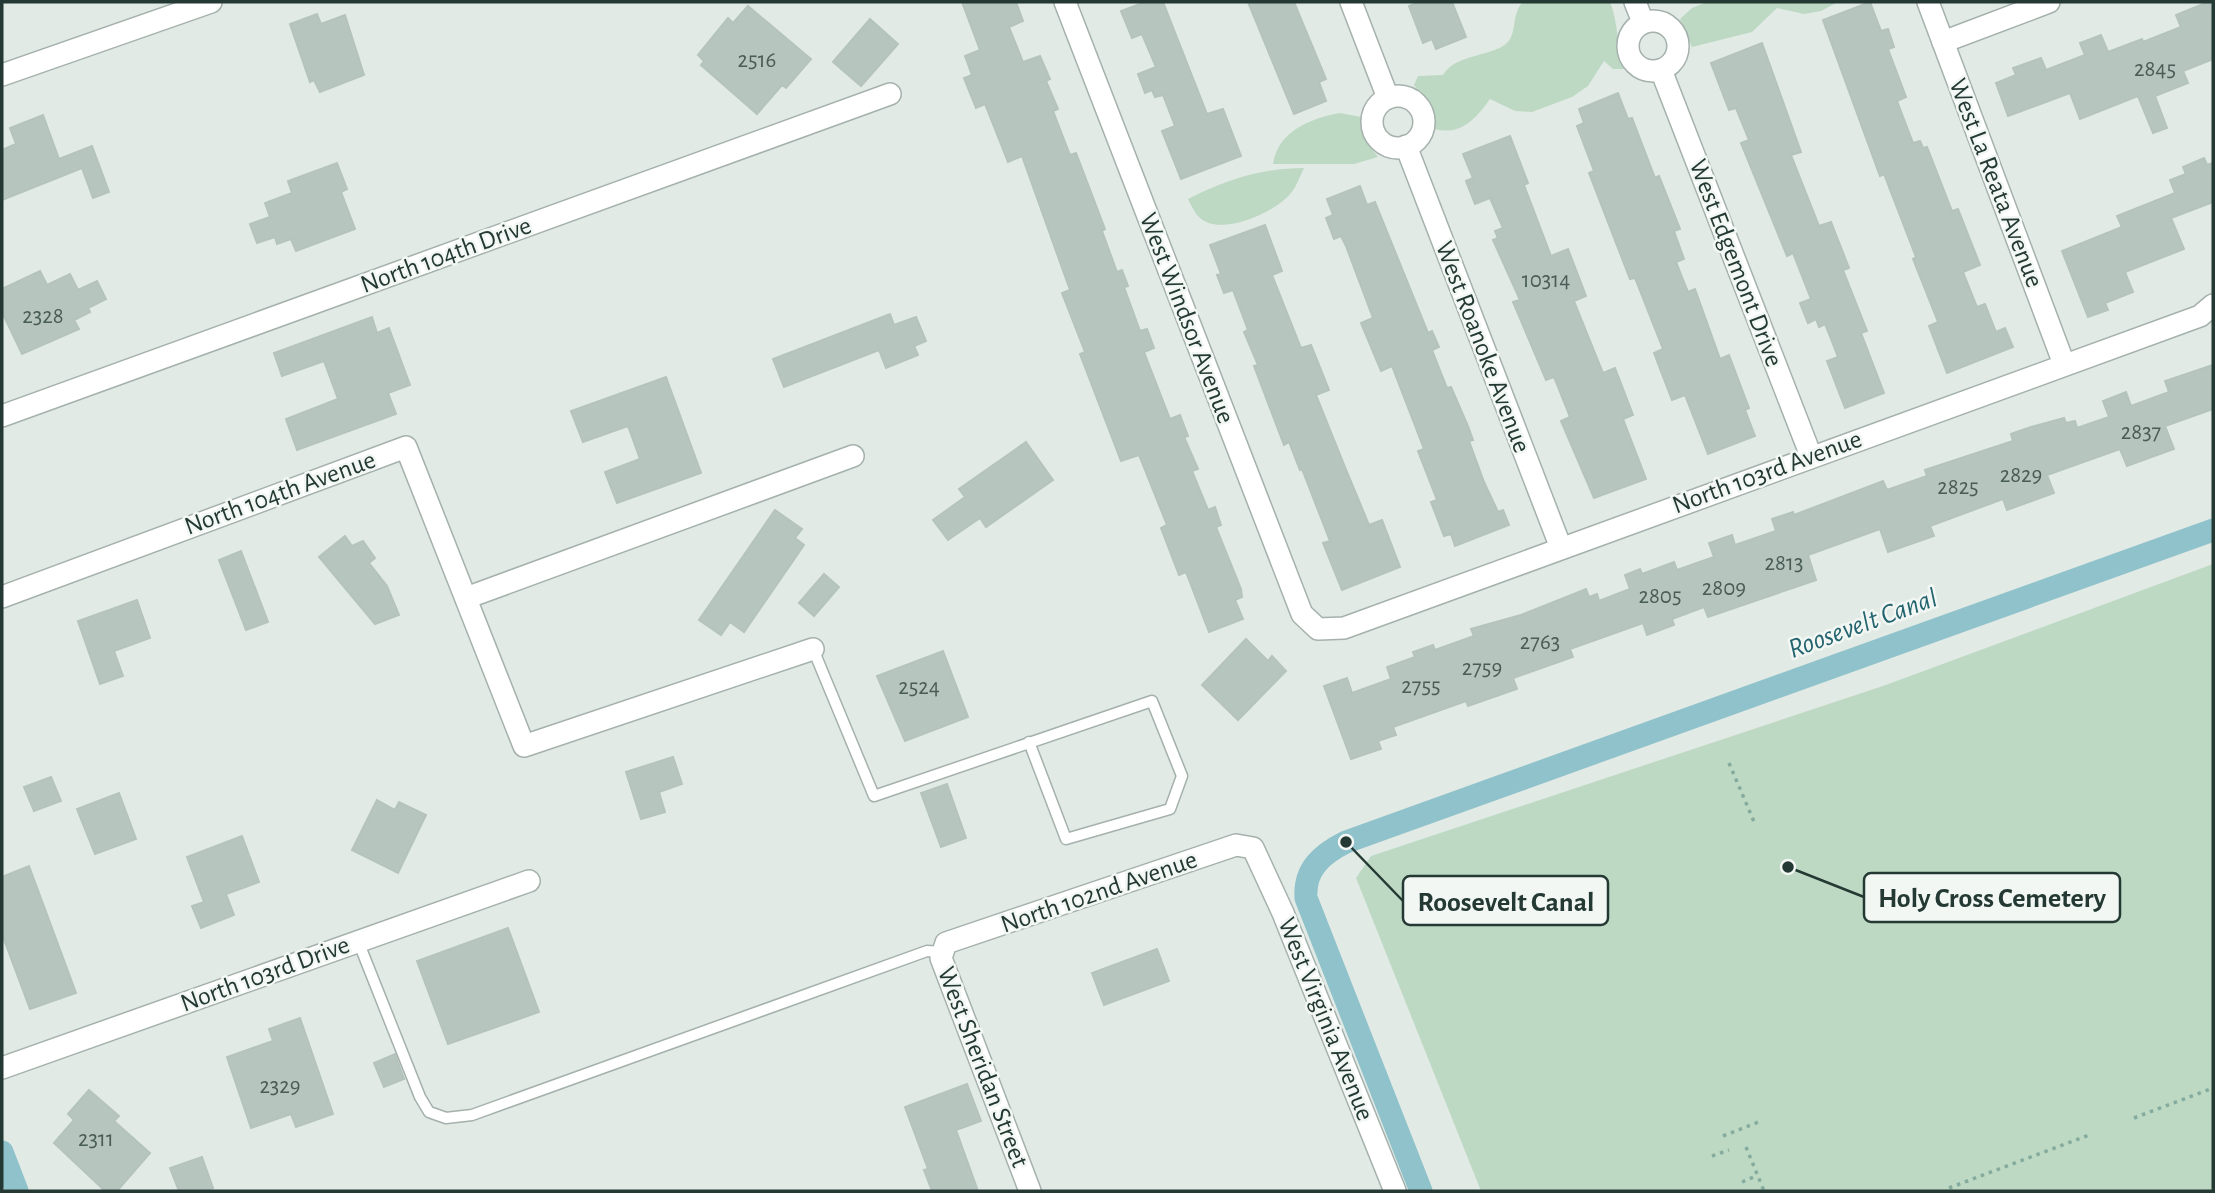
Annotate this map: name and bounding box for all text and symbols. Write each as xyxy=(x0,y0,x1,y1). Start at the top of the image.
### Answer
house number: 2516 xyxy=(738,49,776,72)
house number: 2845 xyxy=(2134,58,2176,81)
street label: West La Reata Avenue xyxy=(1944,75,2048,291)
street label: West Edgemont Drive xyxy=(1685,156,1787,370)
street label: West Windsor Avenue xyxy=(1135,209,1239,427)
street label: North 104th Drive xyxy=(357,212,535,298)
street label: West Roanoke Avenue xyxy=(1431,238,1535,456)
house number: 10314 xyxy=(1522,269,1570,292)
house number: 2328 xyxy=(22,305,64,328)
house number: 2837 xyxy=(2121,421,2161,444)
street label: North 103rd Avenue xyxy=(1669,426,1865,518)
street label: North 104th Avenue xyxy=(181,446,379,540)
house number: 2829 xyxy=(2000,464,2042,487)
house number: 2825 xyxy=(1937,476,1979,499)
house number: 2813 xyxy=(1765,552,1803,575)
house number: 2809 xyxy=(1702,577,1746,600)
water label: Roosevelt Canal xyxy=(1785,584,1941,664)
house number: 2805 xyxy=(1638,585,1682,608)
house number: 2763 xyxy=(1520,631,1560,654)
house number: 2759 xyxy=(1462,657,1502,680)
house number: 2755 xyxy=(1401,675,1441,698)
house number: 2524 xyxy=(898,676,940,699)
street label: North 102nd Avenue xyxy=(998,846,1200,938)
callout: Holy Cross Cemetery xyxy=(1864,873,2120,922)
callout: Roosevelt Canal xyxy=(1403,876,1608,925)
text: Holy Cross Cemetery xyxy=(1878,885,2107,913)
text: Roosevelt Canal xyxy=(1418,889,1594,917)
street label: West Virginia Avenue xyxy=(1273,914,1379,1124)
street label: North 103rd Drive xyxy=(177,931,353,1017)
street label: West Sheridan Street xyxy=(933,963,1033,1171)
house number: 2329 xyxy=(259,1075,301,1098)
house number: 2311 xyxy=(78,1128,114,1151)

